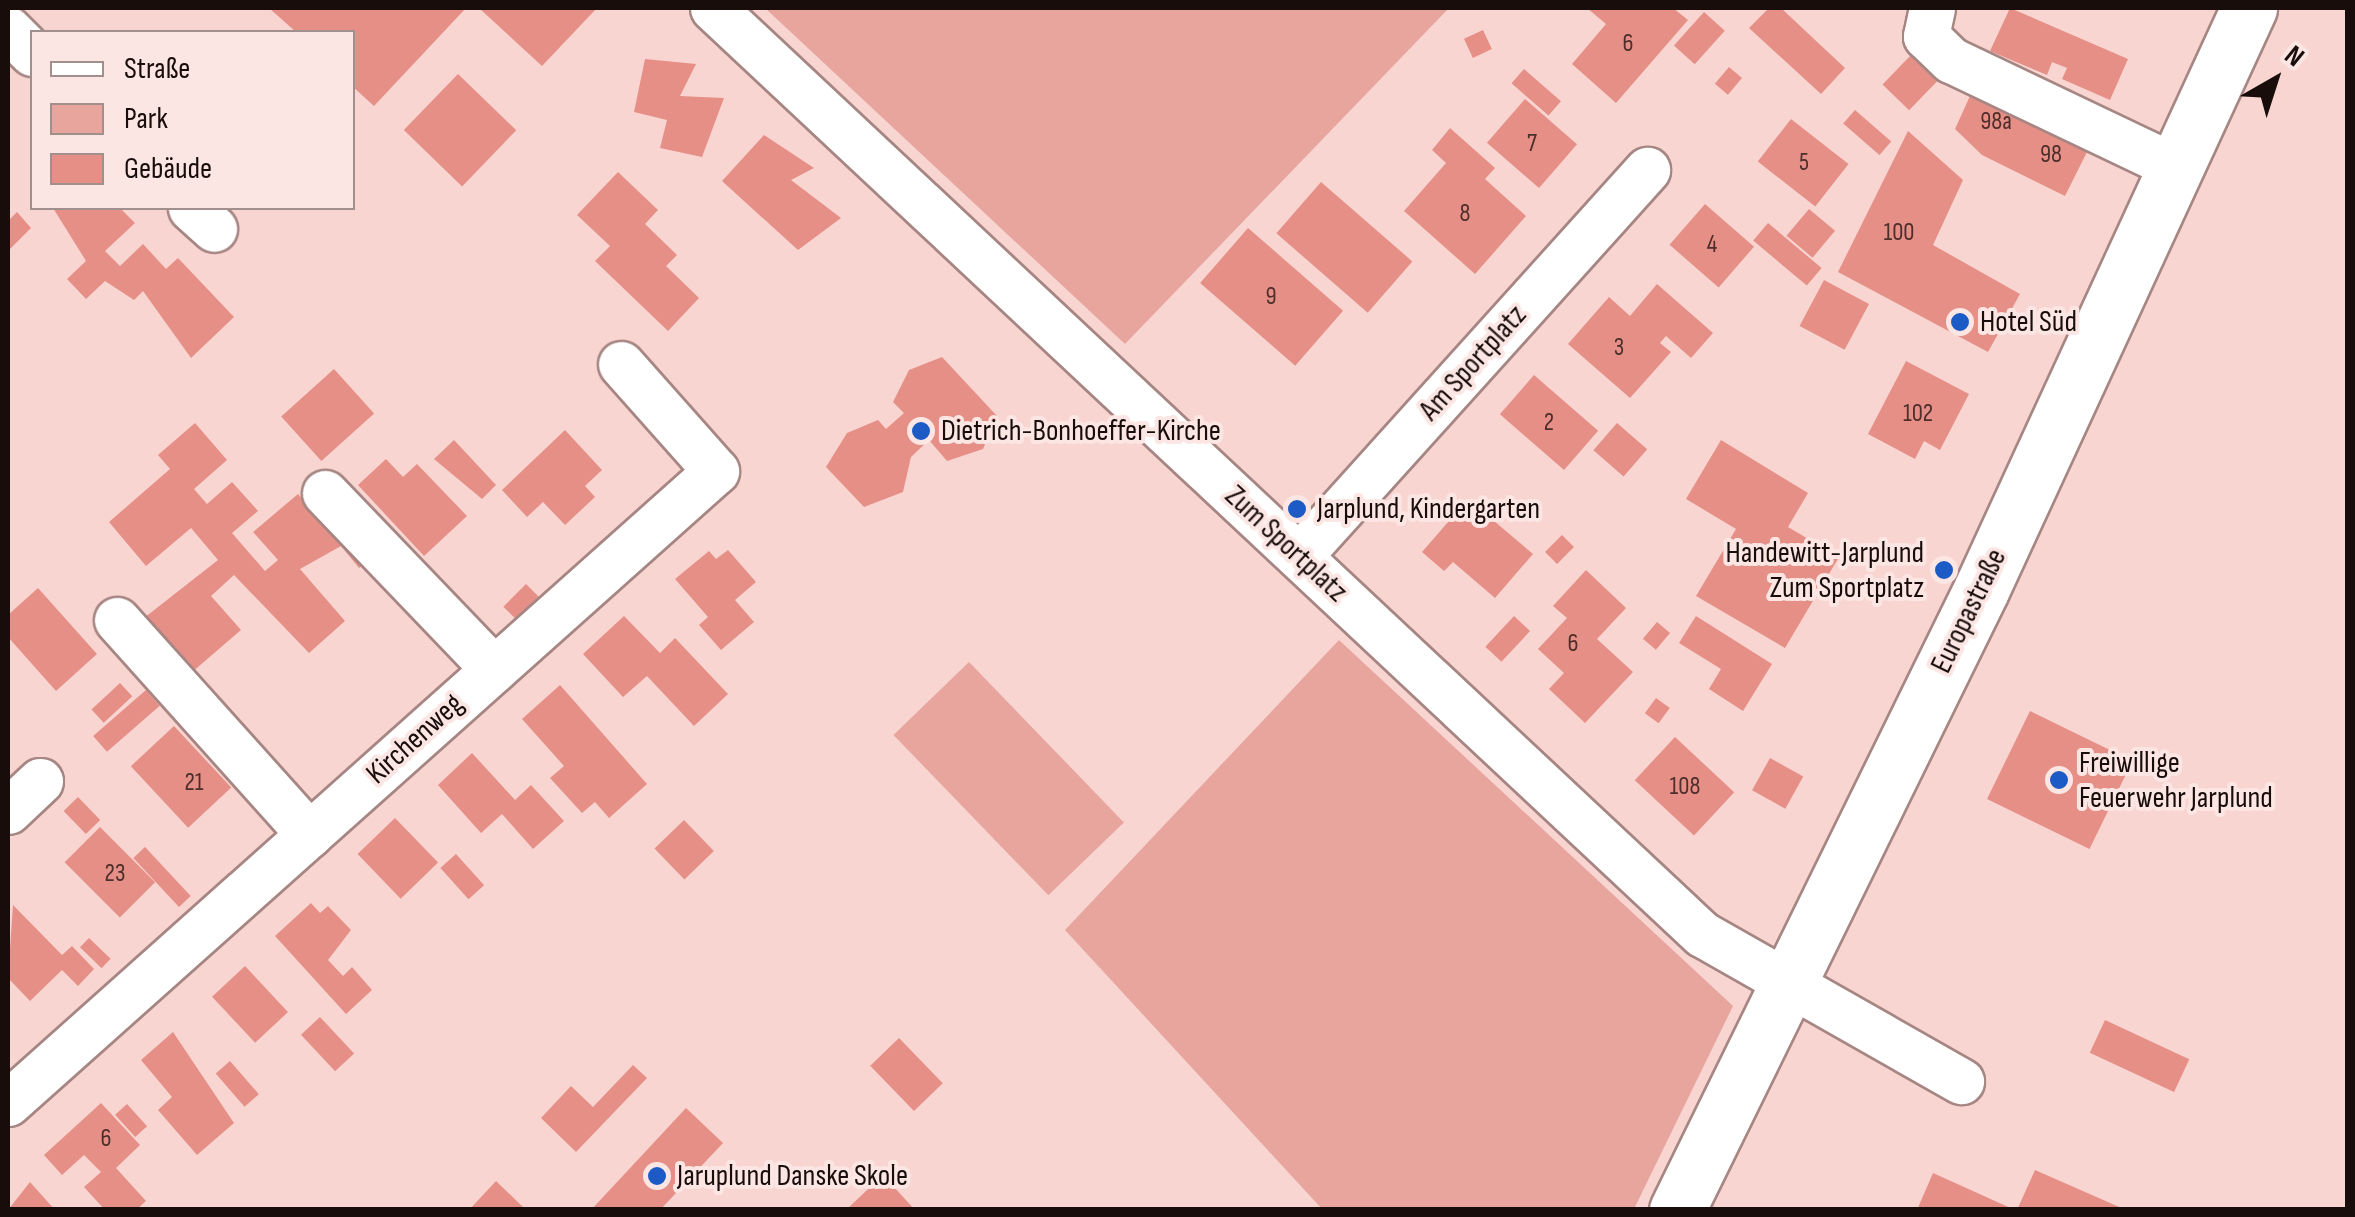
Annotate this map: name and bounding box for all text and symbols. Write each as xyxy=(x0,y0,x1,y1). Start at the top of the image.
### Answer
house number: 6 xyxy=(1623,29,1633,59)
legend xyxy=(30,30,355,210)
north arrow xyxy=(2225,30,2325,130)
text: N xyxy=(2278,39,2310,74)
text: Straße xyxy=(124,51,190,87)
text: Park xyxy=(124,101,168,137)
house number: 98a xyxy=(1980,107,2012,137)
house number: 7 xyxy=(1527,129,1537,159)
house number: 98 xyxy=(2040,140,2062,170)
house number: 5 xyxy=(1799,148,1809,178)
text: Gebäude xyxy=(124,151,212,187)
house number: 8 xyxy=(1460,199,1470,229)
house number: 100 xyxy=(1883,218,1915,248)
house number: 4 xyxy=(1707,230,1717,260)
house number: 9 xyxy=(1265,282,1277,312)
street label: Am Sportplatz xyxy=(1412,298,1534,428)
place label: Hotel Süd xyxy=(1980,304,2077,340)
marker: Hotel Süd xyxy=(1949,311,1971,333)
house number: 3 xyxy=(1614,333,1624,363)
house number: 102 xyxy=(1903,399,1933,429)
house number: 2 xyxy=(1544,408,1554,438)
place label: Dietrich-Bonhoeffer-Kirche xyxy=(941,413,1221,449)
marker: Dietrich-Bonhoeffer-Kirche xyxy=(910,420,932,442)
street label: Zum Sportplatz xyxy=(1217,478,1355,610)
place label: Jarplund, Kindergarten xyxy=(1317,491,1540,527)
marker: Jarplund, Kindergarten xyxy=(1286,498,1308,520)
place label: Handewitt-Jarplund Zum Sportplatz xyxy=(1726,535,1924,606)
street label: Europastraße xyxy=(1924,543,2014,679)
marker: Handewitt-Jarplund Zum Sportplatz xyxy=(1933,559,1955,581)
house number: 6 xyxy=(1568,629,1578,659)
street label: Kirchenweg xyxy=(359,686,471,792)
place label: Freiwillige Feuerwehr Jarplund xyxy=(2079,745,2273,816)
house number: 21 xyxy=(184,768,204,798)
marker: Freiwillige Feuerwehr Jarplund xyxy=(2048,769,2070,791)
house number: 108 xyxy=(1670,772,1700,802)
house number: 23 xyxy=(105,859,125,889)
house number: 6 xyxy=(101,1124,111,1154)
place label: Jaruplund Danske Skole xyxy=(677,1158,908,1194)
marker: Jaruplund Danske Skole xyxy=(646,1165,668,1187)

